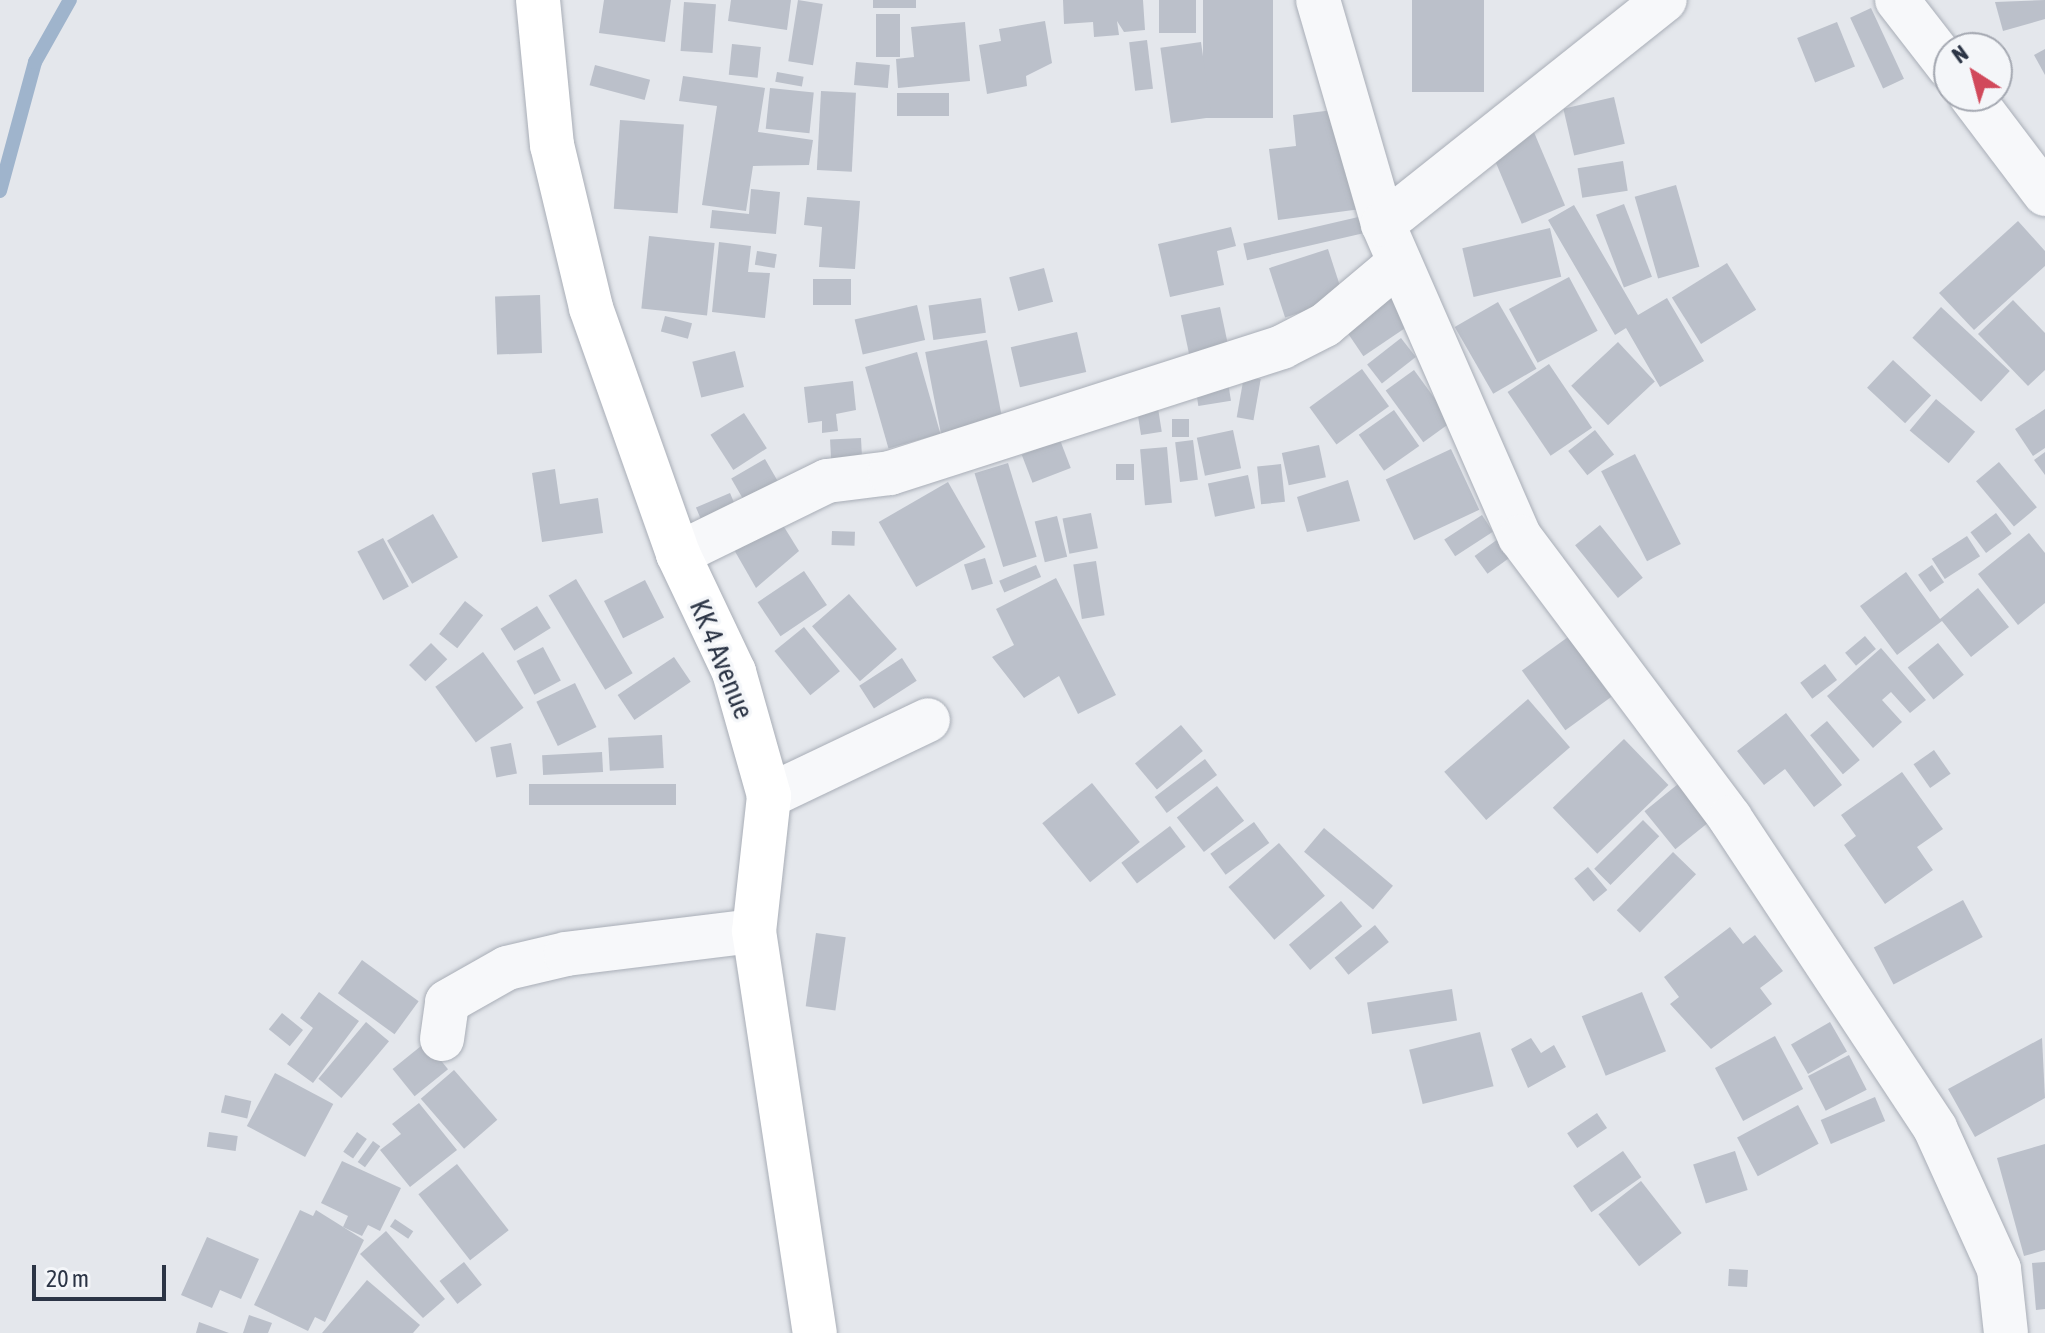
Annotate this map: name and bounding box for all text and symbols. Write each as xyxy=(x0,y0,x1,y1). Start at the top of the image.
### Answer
north arrow xyxy=(1933,32,2013,112)
text: N xyxy=(1947,40,1973,69)
street label: KK 4 Avenue xyxy=(683,594,761,724)
scale bar xyxy=(36,1249,170,1299)
text: 20 m xyxy=(46,1265,89,1292)

